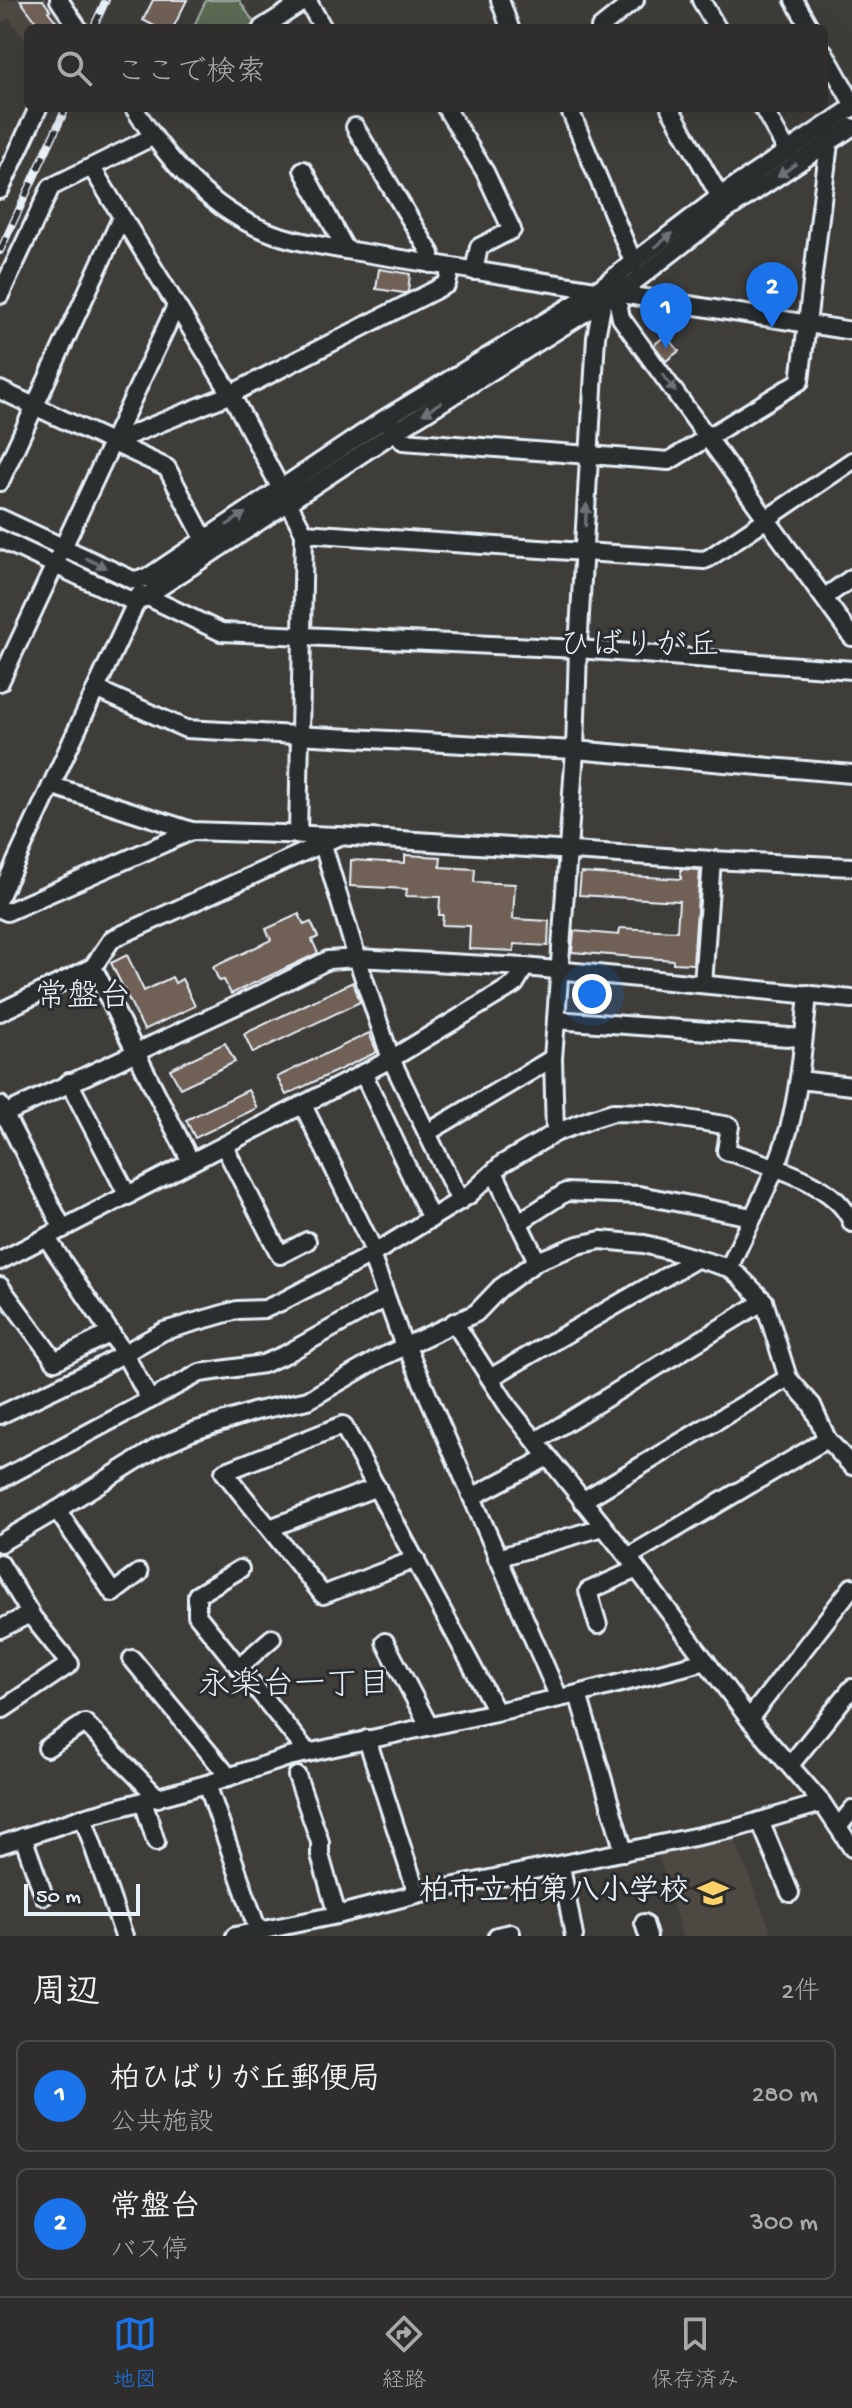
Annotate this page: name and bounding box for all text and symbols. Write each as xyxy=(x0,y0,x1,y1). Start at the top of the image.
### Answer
search box xyxy=(24,24,828,112)
icon: search xyxy=(52,46,96,90)
text: ここで検索 xyxy=(116,57,266,92)
one-way arrow xyxy=(776,163,798,177)
one-way arrow xyxy=(654,232,674,249)
pin: 2 xyxy=(746,262,798,328)
pin: 1 xyxy=(640,283,692,349)
one-way arrow xyxy=(661,372,677,394)
one-way arrow xyxy=(421,401,443,415)
one-way arrow xyxy=(580,502,593,527)
one-way arrow xyxy=(225,512,246,527)
one-way arrow xyxy=(84,556,108,569)
district label: ひばりが丘 xyxy=(559,628,719,667)
your location xyxy=(572,974,612,1014)
district label: 常盤台 xyxy=(35,978,131,1018)
district label: 永楽台一丁目 xyxy=(198,1667,390,1706)
place label: 柏市立柏第八小学校 xyxy=(419,1874,689,1911)
school or university icon: 柏市立柏第八小学校 xyxy=(696,1876,730,1910)
scale bar xyxy=(24,1880,140,1916)
text: 50 m xyxy=(36,1885,81,1911)
text: 周辺 xyxy=(32,1975,100,2015)
text: 2件 xyxy=(781,1978,820,2009)
text: 柏ひばりが丘郵便局 xyxy=(110,2064,380,2099)
text: 1 xyxy=(55,2081,65,2112)
text: 280 m xyxy=(752,2081,818,2112)
text: 公共施設 xyxy=(110,2109,214,2140)
text: 常盤台 xyxy=(110,2192,200,2227)
text: 2 xyxy=(54,2209,66,2240)
text: 300 m xyxy=(750,2209,818,2240)
text: バス停 xyxy=(110,2237,188,2268)
tab: 地図 xyxy=(113,2312,157,2395)
tab: 経路 xyxy=(382,2312,426,2395)
tab: 保存済み xyxy=(651,2312,739,2395)

